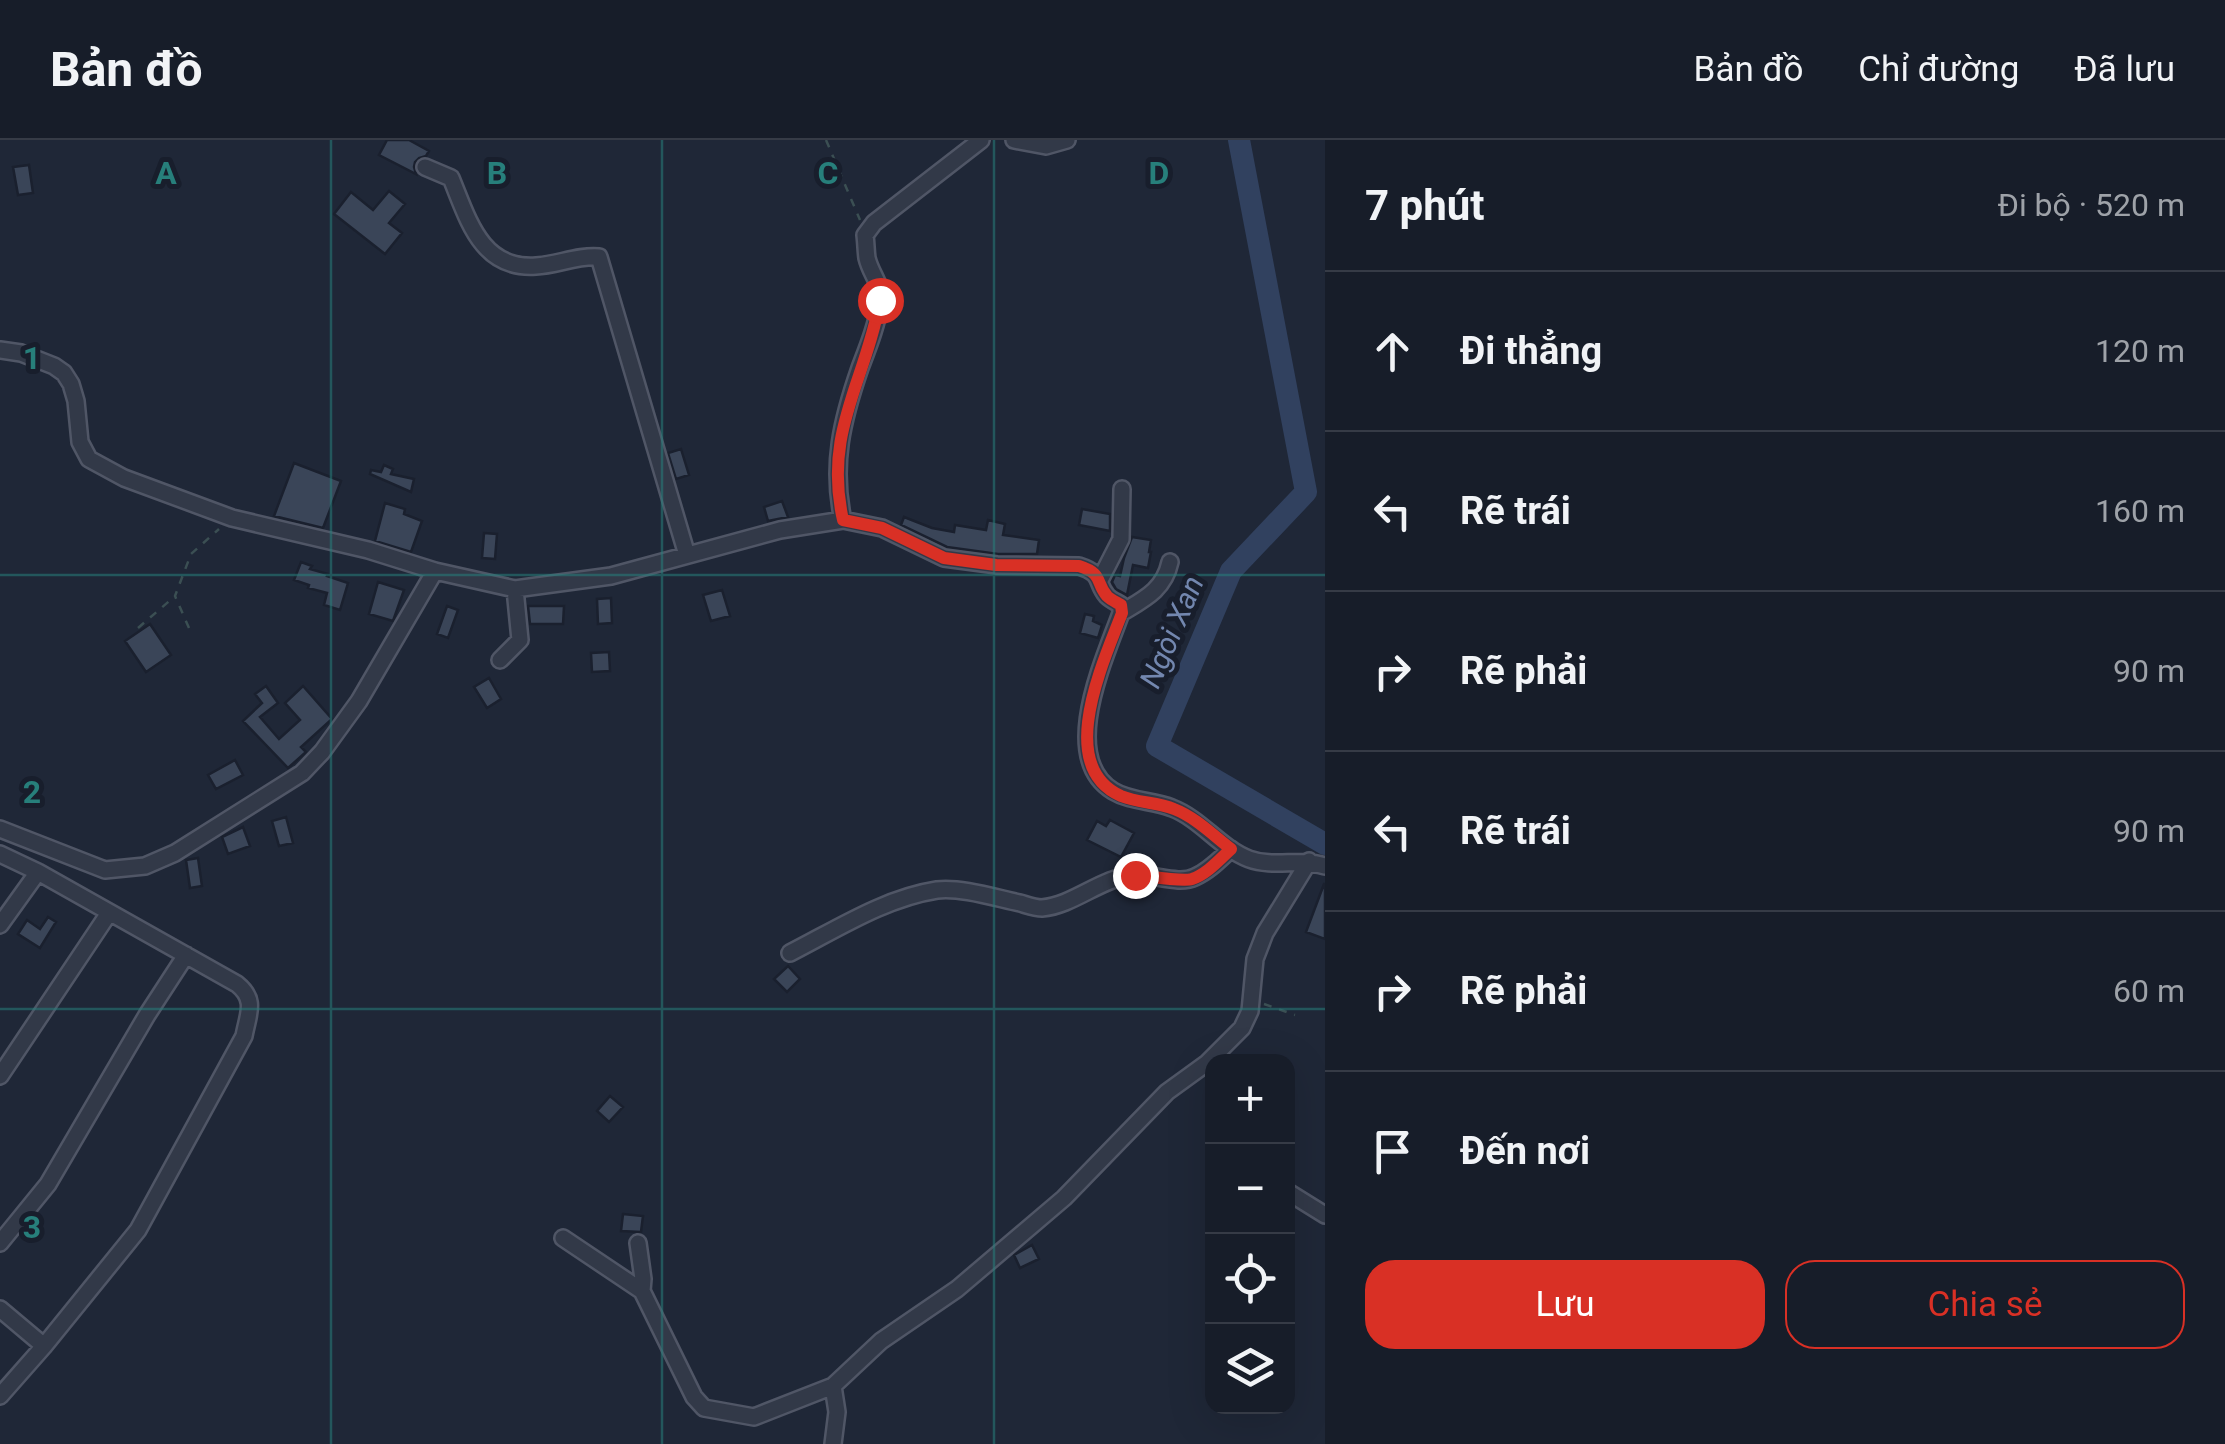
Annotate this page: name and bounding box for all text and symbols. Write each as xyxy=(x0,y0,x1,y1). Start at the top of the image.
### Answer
text: Bản đồ xyxy=(50,41,202,98)
text: Bản đồ xyxy=(1694,49,1803,90)
text: Chỉ đường xyxy=(1858,49,2019,90)
text: Đã lưu xyxy=(2074,49,2175,90)
text: A xyxy=(155,154,177,192)
text: B xyxy=(487,154,507,192)
text: C xyxy=(818,154,838,192)
text: D xyxy=(1149,154,1169,192)
text: 7 phút xyxy=(1365,181,1484,230)
text: Đi bộ · 520 m xyxy=(1997,186,2185,224)
route start xyxy=(858,278,904,324)
icon: ahead xyxy=(1365,324,1420,379)
text: Đi thẳng xyxy=(1460,329,1602,373)
text: 120 m xyxy=(2095,332,2185,370)
text: 1 xyxy=(23,339,41,377)
icon: left xyxy=(1365,484,1420,539)
text: Rẽ trái xyxy=(1460,489,1571,533)
text: 160 m xyxy=(2095,492,2185,530)
water label: Ngòi Xan xyxy=(1132,571,1211,693)
icon: right xyxy=(1365,644,1420,699)
text: Rẽ phải xyxy=(1460,649,1587,693)
text: 90 m xyxy=(2113,652,2185,690)
text: 2 xyxy=(23,773,41,811)
icon: left xyxy=(1365,804,1420,859)
text: Rẽ trái xyxy=(1460,809,1571,853)
text: 90 m xyxy=(2113,812,2185,850)
route end xyxy=(1113,853,1159,899)
icon: right xyxy=(1365,964,1420,1019)
text: Rẽ phải xyxy=(1460,969,1587,1013)
text: 60 m xyxy=(2113,972,2185,1010)
map controls xyxy=(1205,1054,1295,1414)
button: + xyxy=(1205,1054,1295,1144)
icon: arrive xyxy=(1365,1124,1420,1179)
text: Đến nơi xyxy=(1460,1129,1590,1173)
button: − xyxy=(1205,1144,1295,1234)
text: 3 xyxy=(23,1208,41,1246)
button: locate xyxy=(1205,1234,1295,1324)
button: Lưu xyxy=(1365,1260,1765,1349)
button: Chia sẻ xyxy=(1785,1260,2185,1349)
button: layers xyxy=(1205,1324,1295,1414)

